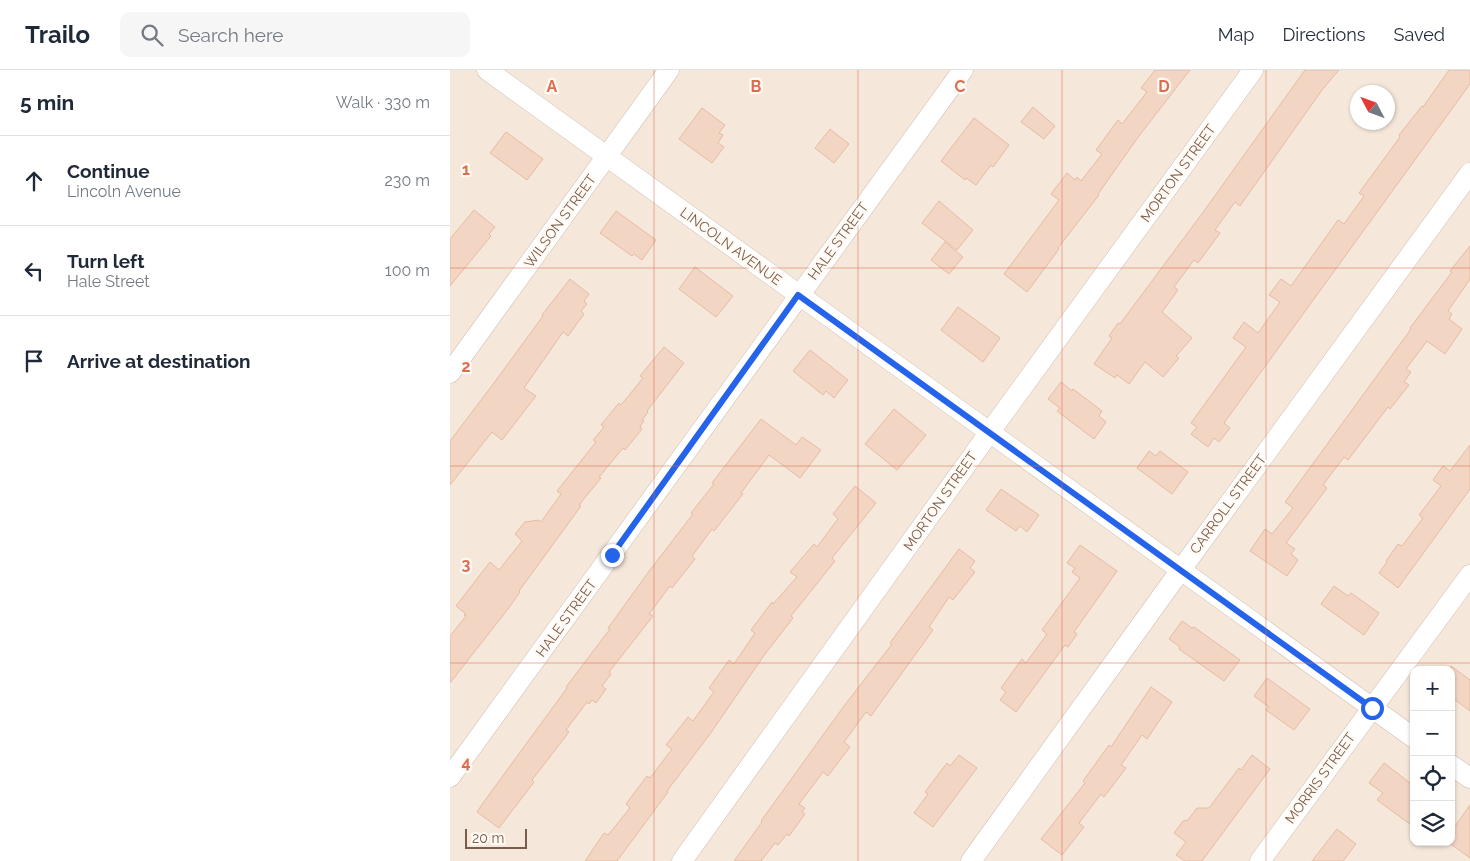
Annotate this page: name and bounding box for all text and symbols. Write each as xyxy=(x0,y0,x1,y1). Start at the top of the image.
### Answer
search box xyxy=(120,12,470,57)
text: Trailo xyxy=(25,20,90,49)
icon: search xyxy=(138,21,166,49)
text: Search here xyxy=(178,24,283,46)
text: Map xyxy=(1218,24,1254,45)
text: Directions xyxy=(1282,24,1366,45)
text: Saved xyxy=(1394,24,1445,45)
text: A xyxy=(547,77,558,96)
text: B xyxy=(751,77,762,96)
text: C xyxy=(955,77,966,96)
text: D xyxy=(1158,77,1170,96)
north arrow xyxy=(1350,85,1395,130)
text: 5 min xyxy=(20,90,74,115)
text: Walk · 330 m xyxy=(336,93,430,112)
street label: MORTON STREET xyxy=(1137,121,1219,225)
text: Continue xyxy=(67,160,150,182)
text: 1 xyxy=(462,160,470,179)
icon: ahead xyxy=(20,167,48,195)
text: 230 m xyxy=(385,171,430,190)
street label: WILSON STREET xyxy=(521,171,599,271)
text: Lincoln Avenue xyxy=(67,182,181,201)
street label: HALE STREET xyxy=(805,199,872,283)
street label: LINCOLN AVENUE xyxy=(677,204,785,288)
text: Turn left xyxy=(67,250,144,272)
icon: left xyxy=(20,257,48,285)
text: 100 m xyxy=(385,261,430,280)
text: Hale Street xyxy=(67,272,150,291)
icon: arrive xyxy=(20,347,48,375)
text: Arrive at destination xyxy=(67,350,251,372)
text: 2 xyxy=(461,357,471,376)
street label: MORTON STREET xyxy=(900,448,980,553)
street label: CARROLL STREET xyxy=(1187,451,1270,557)
route end xyxy=(601,544,624,567)
text: 3 xyxy=(462,555,471,574)
street label: HALE STREET xyxy=(533,576,600,660)
map controls xyxy=(1410,666,1455,846)
button: + xyxy=(1410,666,1455,711)
route start xyxy=(1361,697,1384,720)
button: − xyxy=(1410,711,1455,756)
street label: MORRIS STREET xyxy=(1282,729,1359,827)
text: 4 xyxy=(461,753,471,772)
button: locate xyxy=(1410,756,1455,801)
button: layers xyxy=(1410,801,1455,846)
scale bar xyxy=(465,826,528,849)
text: 20 m xyxy=(472,830,504,846)

